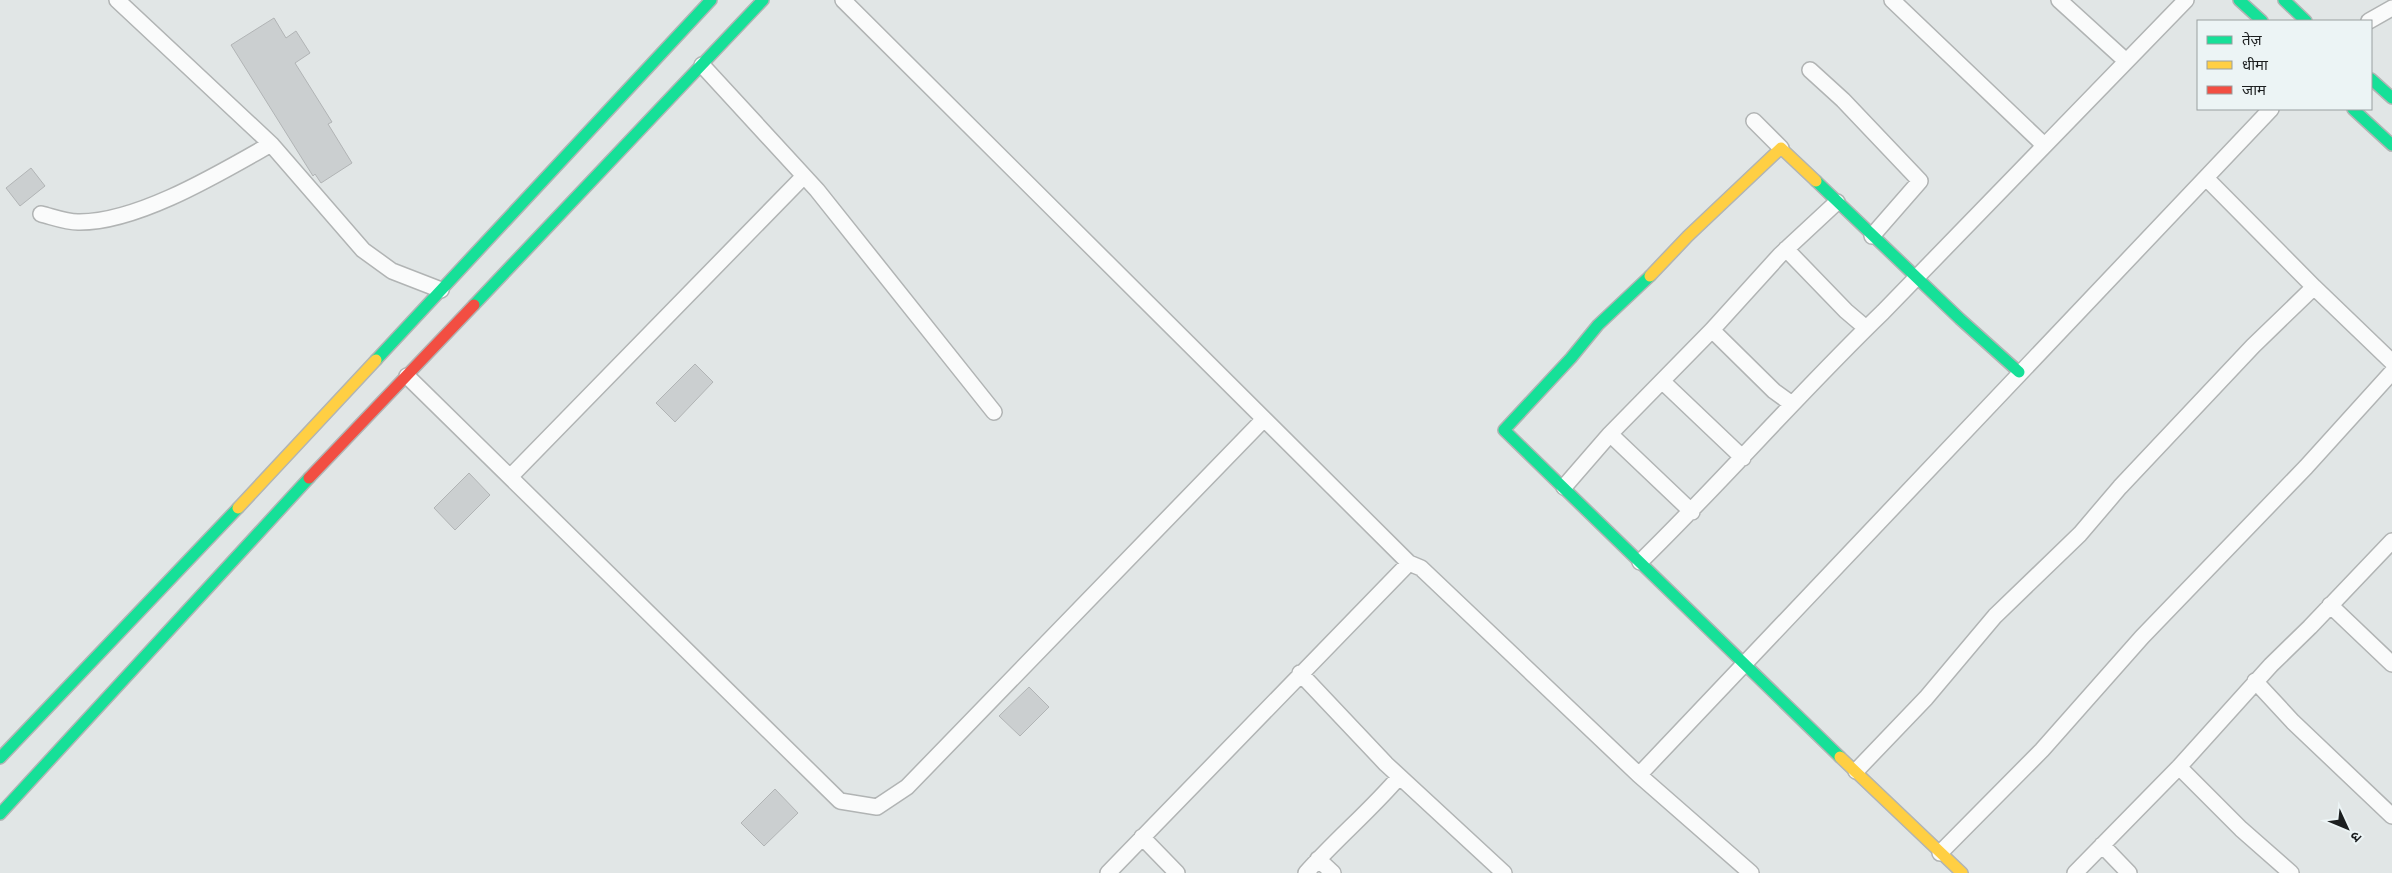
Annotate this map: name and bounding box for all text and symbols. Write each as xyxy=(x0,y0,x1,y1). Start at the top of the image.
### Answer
legend xyxy=(2197,20,2372,110)
text: तेज़ xyxy=(2242,30,2263,48)
text: धीमा xyxy=(2242,55,2269,73)
text: जाम xyxy=(2242,80,2267,98)
north arrow xyxy=(2322,803,2372,853)
text: उ xyxy=(2347,829,2366,847)

